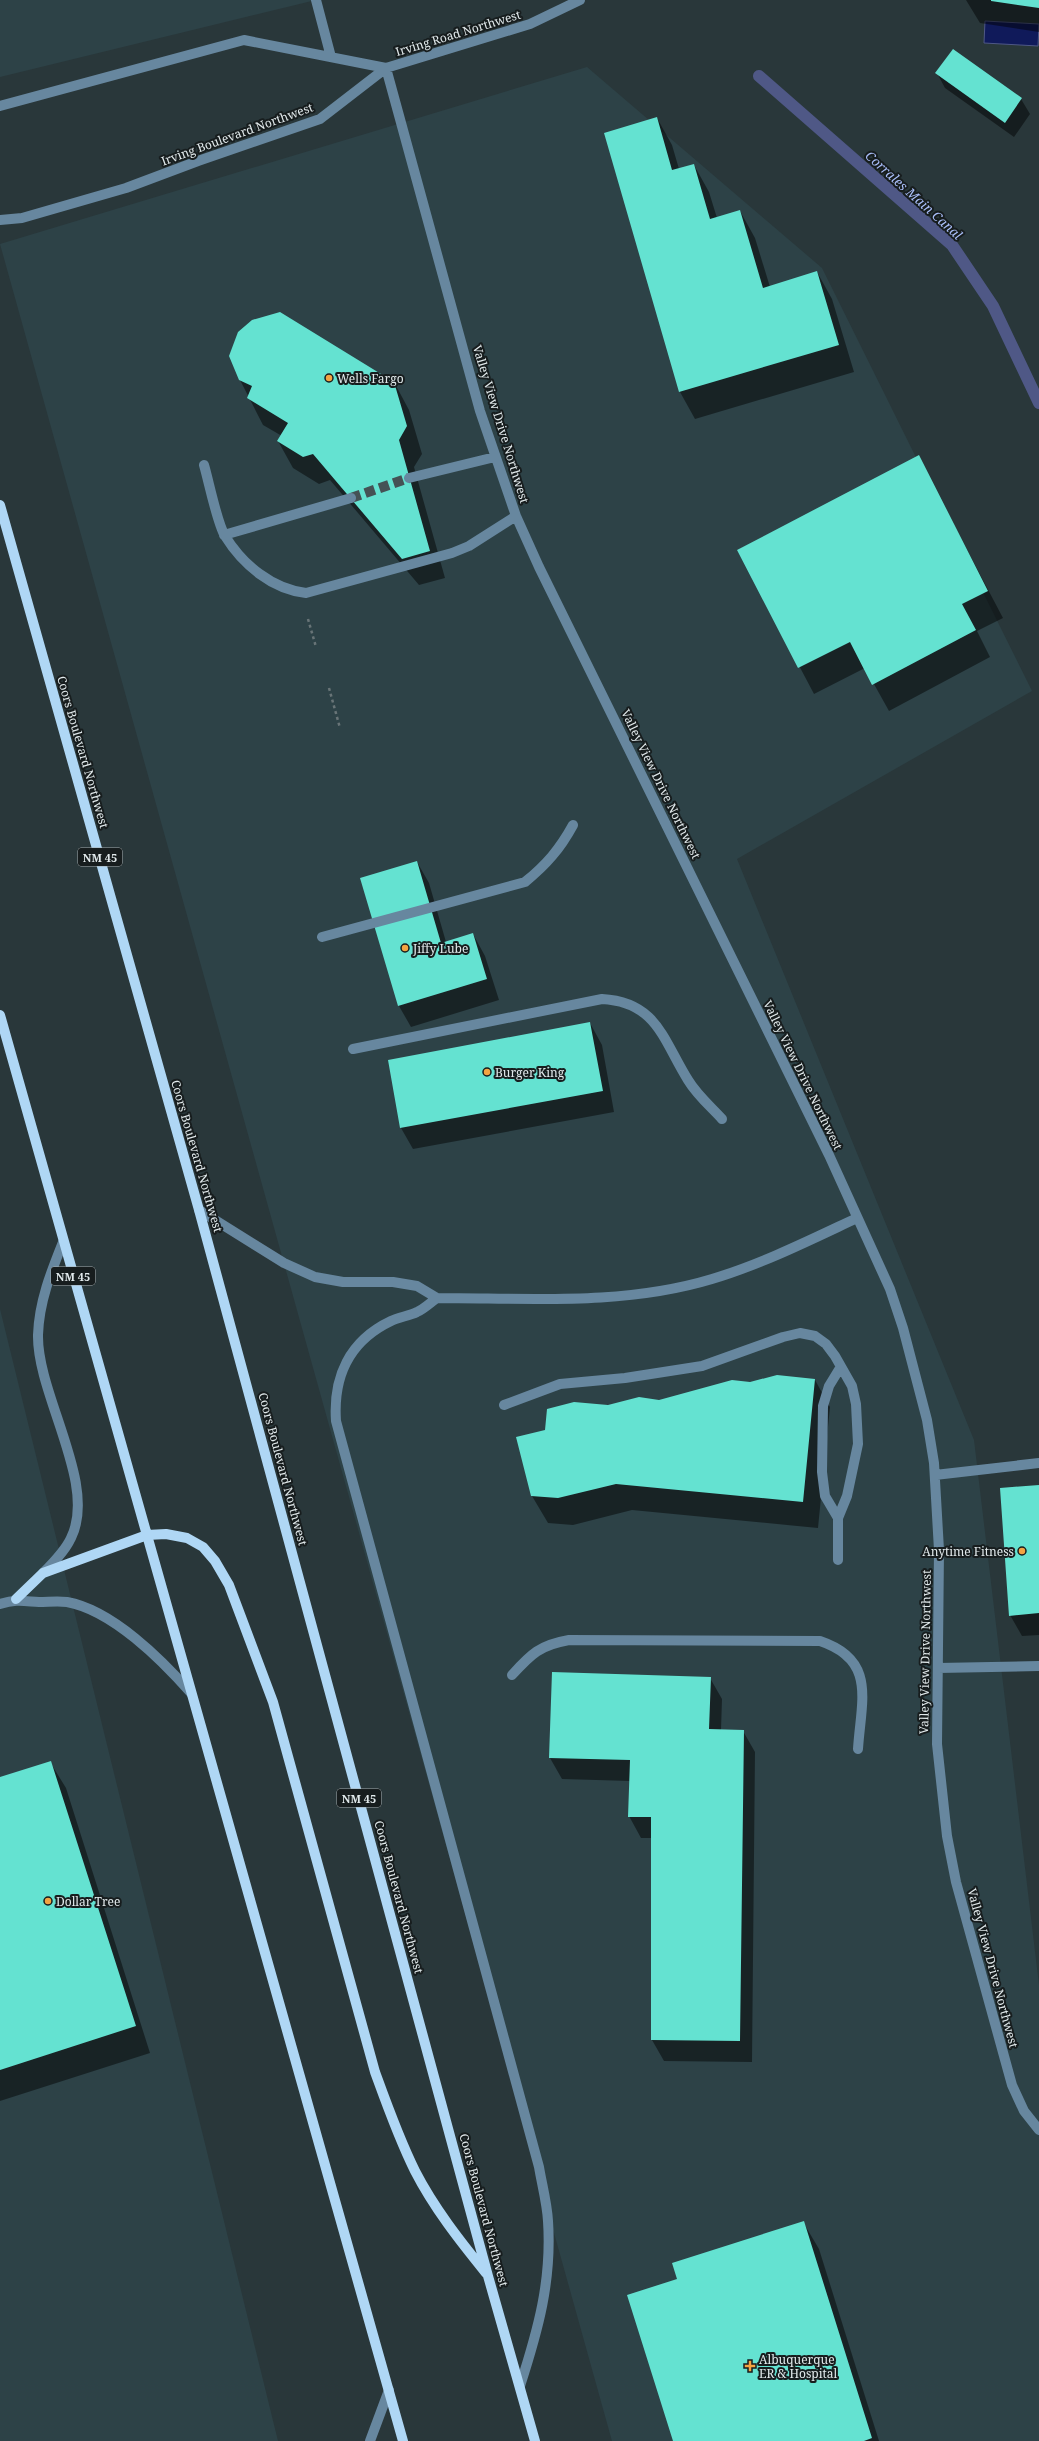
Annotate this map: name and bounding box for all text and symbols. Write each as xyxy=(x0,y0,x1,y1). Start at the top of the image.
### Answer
street label: Irving Road Northwest xyxy=(393,6,523,60)
street label: Irving Boulevard Northwest xyxy=(159,99,315,169)
water label: Corrales Main Canal xyxy=(862,147,966,243)
street label: Valley View Drive Northwest xyxy=(469,343,533,505)
place label: Wells Fargo xyxy=(337,370,404,387)
marker: Wells Fargo xyxy=(324,373,334,383)
street label: Coors Boulevard Northwest xyxy=(53,674,113,830)
street label: Valley View Drive Northwest xyxy=(617,706,705,862)
road number: NM 45 xyxy=(78,848,122,866)
place label: Jiffy Lube xyxy=(412,940,468,957)
marker: Jiffy Lube xyxy=(400,943,410,953)
street label: Valley View Drive Northwest xyxy=(759,997,847,1153)
place label: Burger King xyxy=(495,1064,565,1081)
marker: Burger King xyxy=(482,1067,492,1077)
street label: Coors Boulevard Northwest xyxy=(167,1078,227,1234)
road number: NM 45 xyxy=(51,1267,95,1285)
street label: Coors Boulevard Northwest xyxy=(254,1391,312,1547)
place label: Anytime Fitness xyxy=(922,1543,1014,1560)
marker: Anytime Fitness xyxy=(1017,1546,1027,1556)
street label: Valley View Drive Northwest xyxy=(915,1570,935,1734)
road number: NM 45 xyxy=(337,1789,381,1807)
street label: Coors Boulevard Northwest xyxy=(370,1819,428,1975)
street label: Valley View Drive Northwest xyxy=(964,1886,1022,2050)
place label: Dollar Tree xyxy=(56,1893,120,1910)
marker: Dollar Tree xyxy=(43,1896,53,1906)
street label: Coors Boulevard Northwest xyxy=(455,2132,513,2288)
place label: Albuquerque ER & Hospital xyxy=(759,2351,838,2382)
marker: Albuquerque ER & Hospital xyxy=(744,2360,756,2372)

